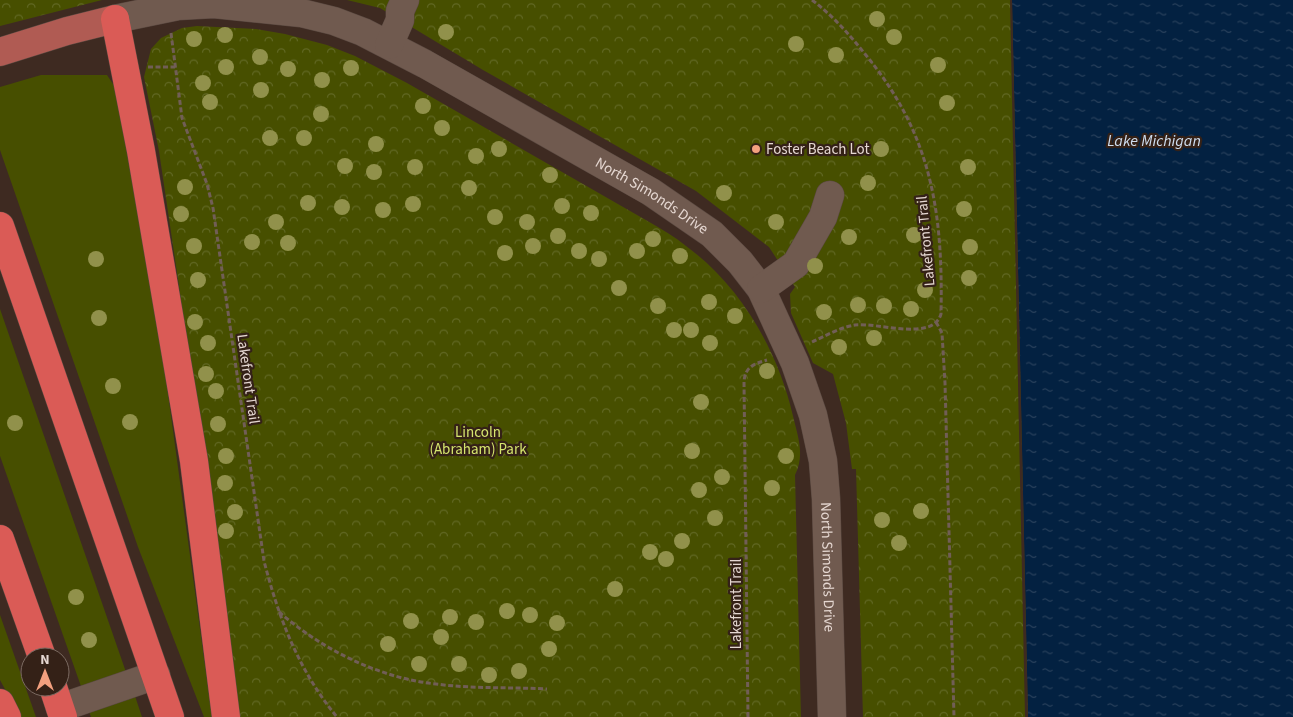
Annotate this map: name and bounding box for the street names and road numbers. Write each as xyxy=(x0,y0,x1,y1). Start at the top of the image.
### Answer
street label: North Simonds Drive xyxy=(592,152,713,239)
street label: Lakefront Trail xyxy=(912,195,940,287)
street label: Lakefront Trail xyxy=(231,333,265,425)
street label: North Simonds Drive xyxy=(816,502,840,632)
street label: Lakefront Trail xyxy=(726,559,747,649)

